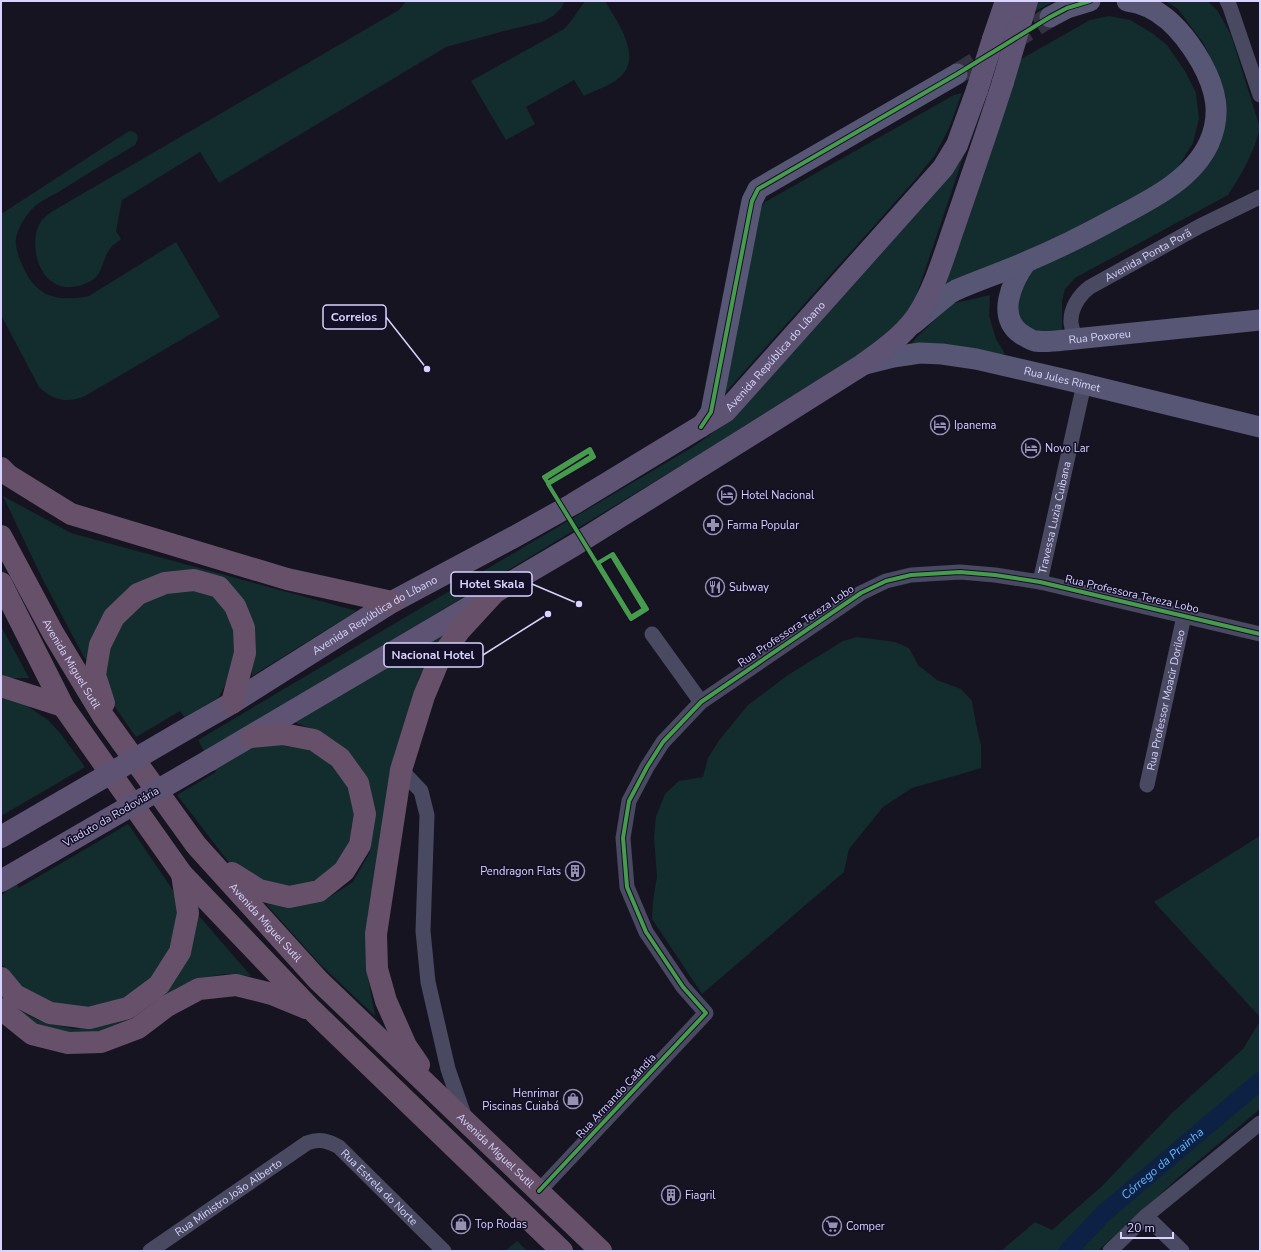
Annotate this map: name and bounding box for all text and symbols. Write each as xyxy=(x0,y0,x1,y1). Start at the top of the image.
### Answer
street label: Avenida Ponta Porã xyxy=(1102,225,1194,285)
street label: Avenida República do Líbano xyxy=(722,298,828,415)
callout: Correios xyxy=(323,305,386,329)
text: Correios xyxy=(331,309,377,325)
street label: Rua Poxoreu xyxy=(1068,326,1132,347)
street label: Rua Jules Rimet xyxy=(1022,363,1102,395)
hotel icon: Ipanema xyxy=(929,414,951,436)
place label: Ipanema xyxy=(954,418,997,433)
hotel icon: Novo Lar xyxy=(1020,437,1042,459)
place label: Novo Lar xyxy=(1045,441,1090,456)
street label: Travessa Luzia Cuibana xyxy=(1035,460,1074,575)
hotel icon: Hotel Nacional xyxy=(716,484,738,506)
place label: Hotel Nacional xyxy=(741,488,815,503)
pharmacy icon: Farma Popular xyxy=(702,514,724,536)
place label: Farma Popular xyxy=(727,518,799,533)
street label: Rua Professora Tereza Lobo xyxy=(1063,571,1201,617)
street label: Avenida República do Líbano xyxy=(309,572,440,658)
callout: Hotel Skala xyxy=(451,572,532,596)
text: Hotel Skala xyxy=(459,576,525,592)
restaurant icon: Subway xyxy=(704,576,726,598)
place label: Subway xyxy=(729,580,769,595)
street label: Rua Professora Tereza Lobo xyxy=(735,581,857,671)
street label: Avenida Miguel Sutil xyxy=(39,616,105,712)
street label: Rua Professor Moacir Dorileo xyxy=(1143,628,1188,772)
callout: Nacional Hotel xyxy=(384,643,483,667)
text: Nacional Hotel xyxy=(392,647,475,663)
street label: Viaduto da Rodoviária xyxy=(59,783,162,851)
building icon: Pendragon Flats xyxy=(564,860,586,882)
place label: Pendragon Flats xyxy=(480,864,561,879)
street label: Avenida Miguel Sutil xyxy=(226,879,306,966)
street label: Rua Armando Caândia xyxy=(573,1050,659,1142)
place label: Henrimar Piscinas Cuiabá xyxy=(482,1086,559,1114)
shop icon: Henrimar Piscinas Cuiabá xyxy=(562,1088,584,1110)
street label: Avenida Miguel Sutil xyxy=(454,1109,538,1191)
water label: Córrego da Prainha xyxy=(1118,1124,1207,1203)
street label: Rua Estrela do Norte xyxy=(338,1146,421,1229)
street label: Rua Ministro João Alberto xyxy=(172,1155,285,1239)
building icon: Fiagril xyxy=(660,1184,682,1206)
place label: Fiagril xyxy=(685,1188,716,1203)
shop icon: Top Rodas xyxy=(450,1213,472,1235)
scale bar xyxy=(1121,1214,1173,1240)
supermarket icon: Comper xyxy=(821,1215,843,1237)
place label: Top Rodas xyxy=(475,1217,527,1232)
place label: Comper xyxy=(846,1219,885,1234)
text: 20 m xyxy=(1127,1220,1155,1236)

